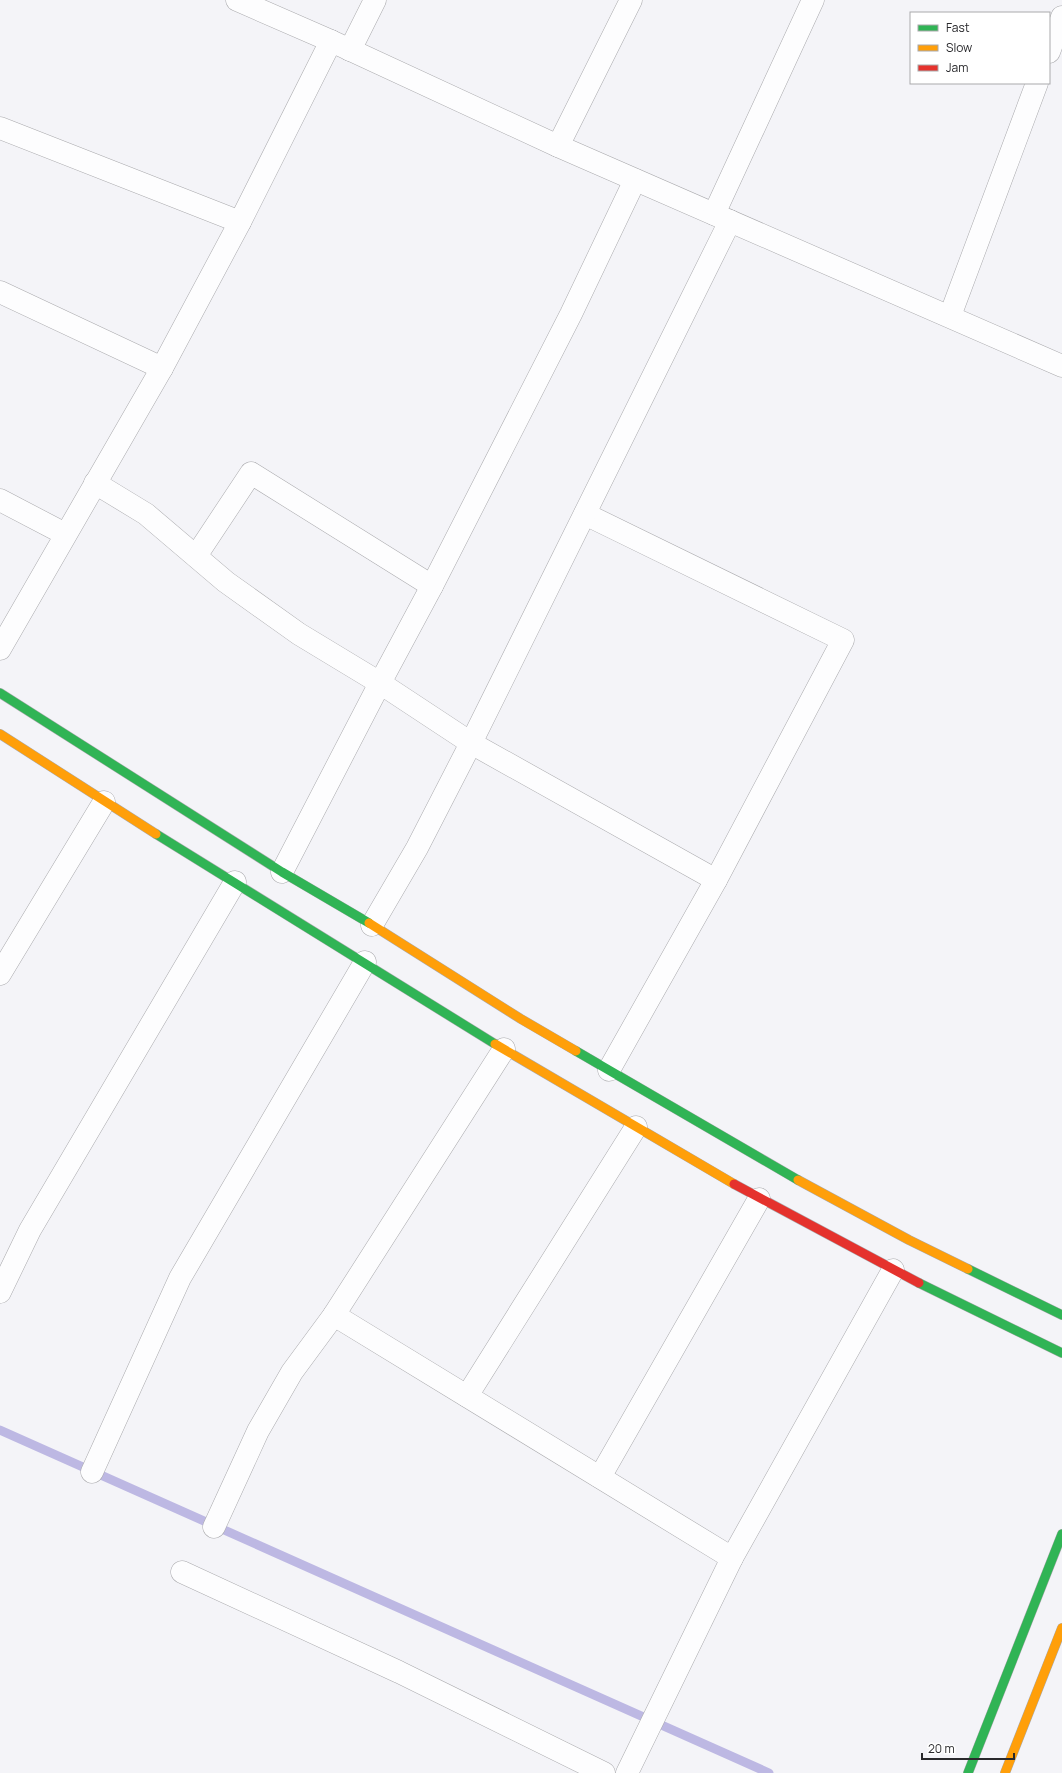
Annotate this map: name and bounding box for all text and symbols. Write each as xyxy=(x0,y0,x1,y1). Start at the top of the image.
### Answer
legend xyxy=(910,12,1050,84)
text: Fast xyxy=(946,19,970,36)
text: Slow xyxy=(946,39,972,56)
text: Jam xyxy=(946,59,968,76)
scale bar xyxy=(922,1735,1014,1761)
text: 20 m xyxy=(928,1740,955,1757)

